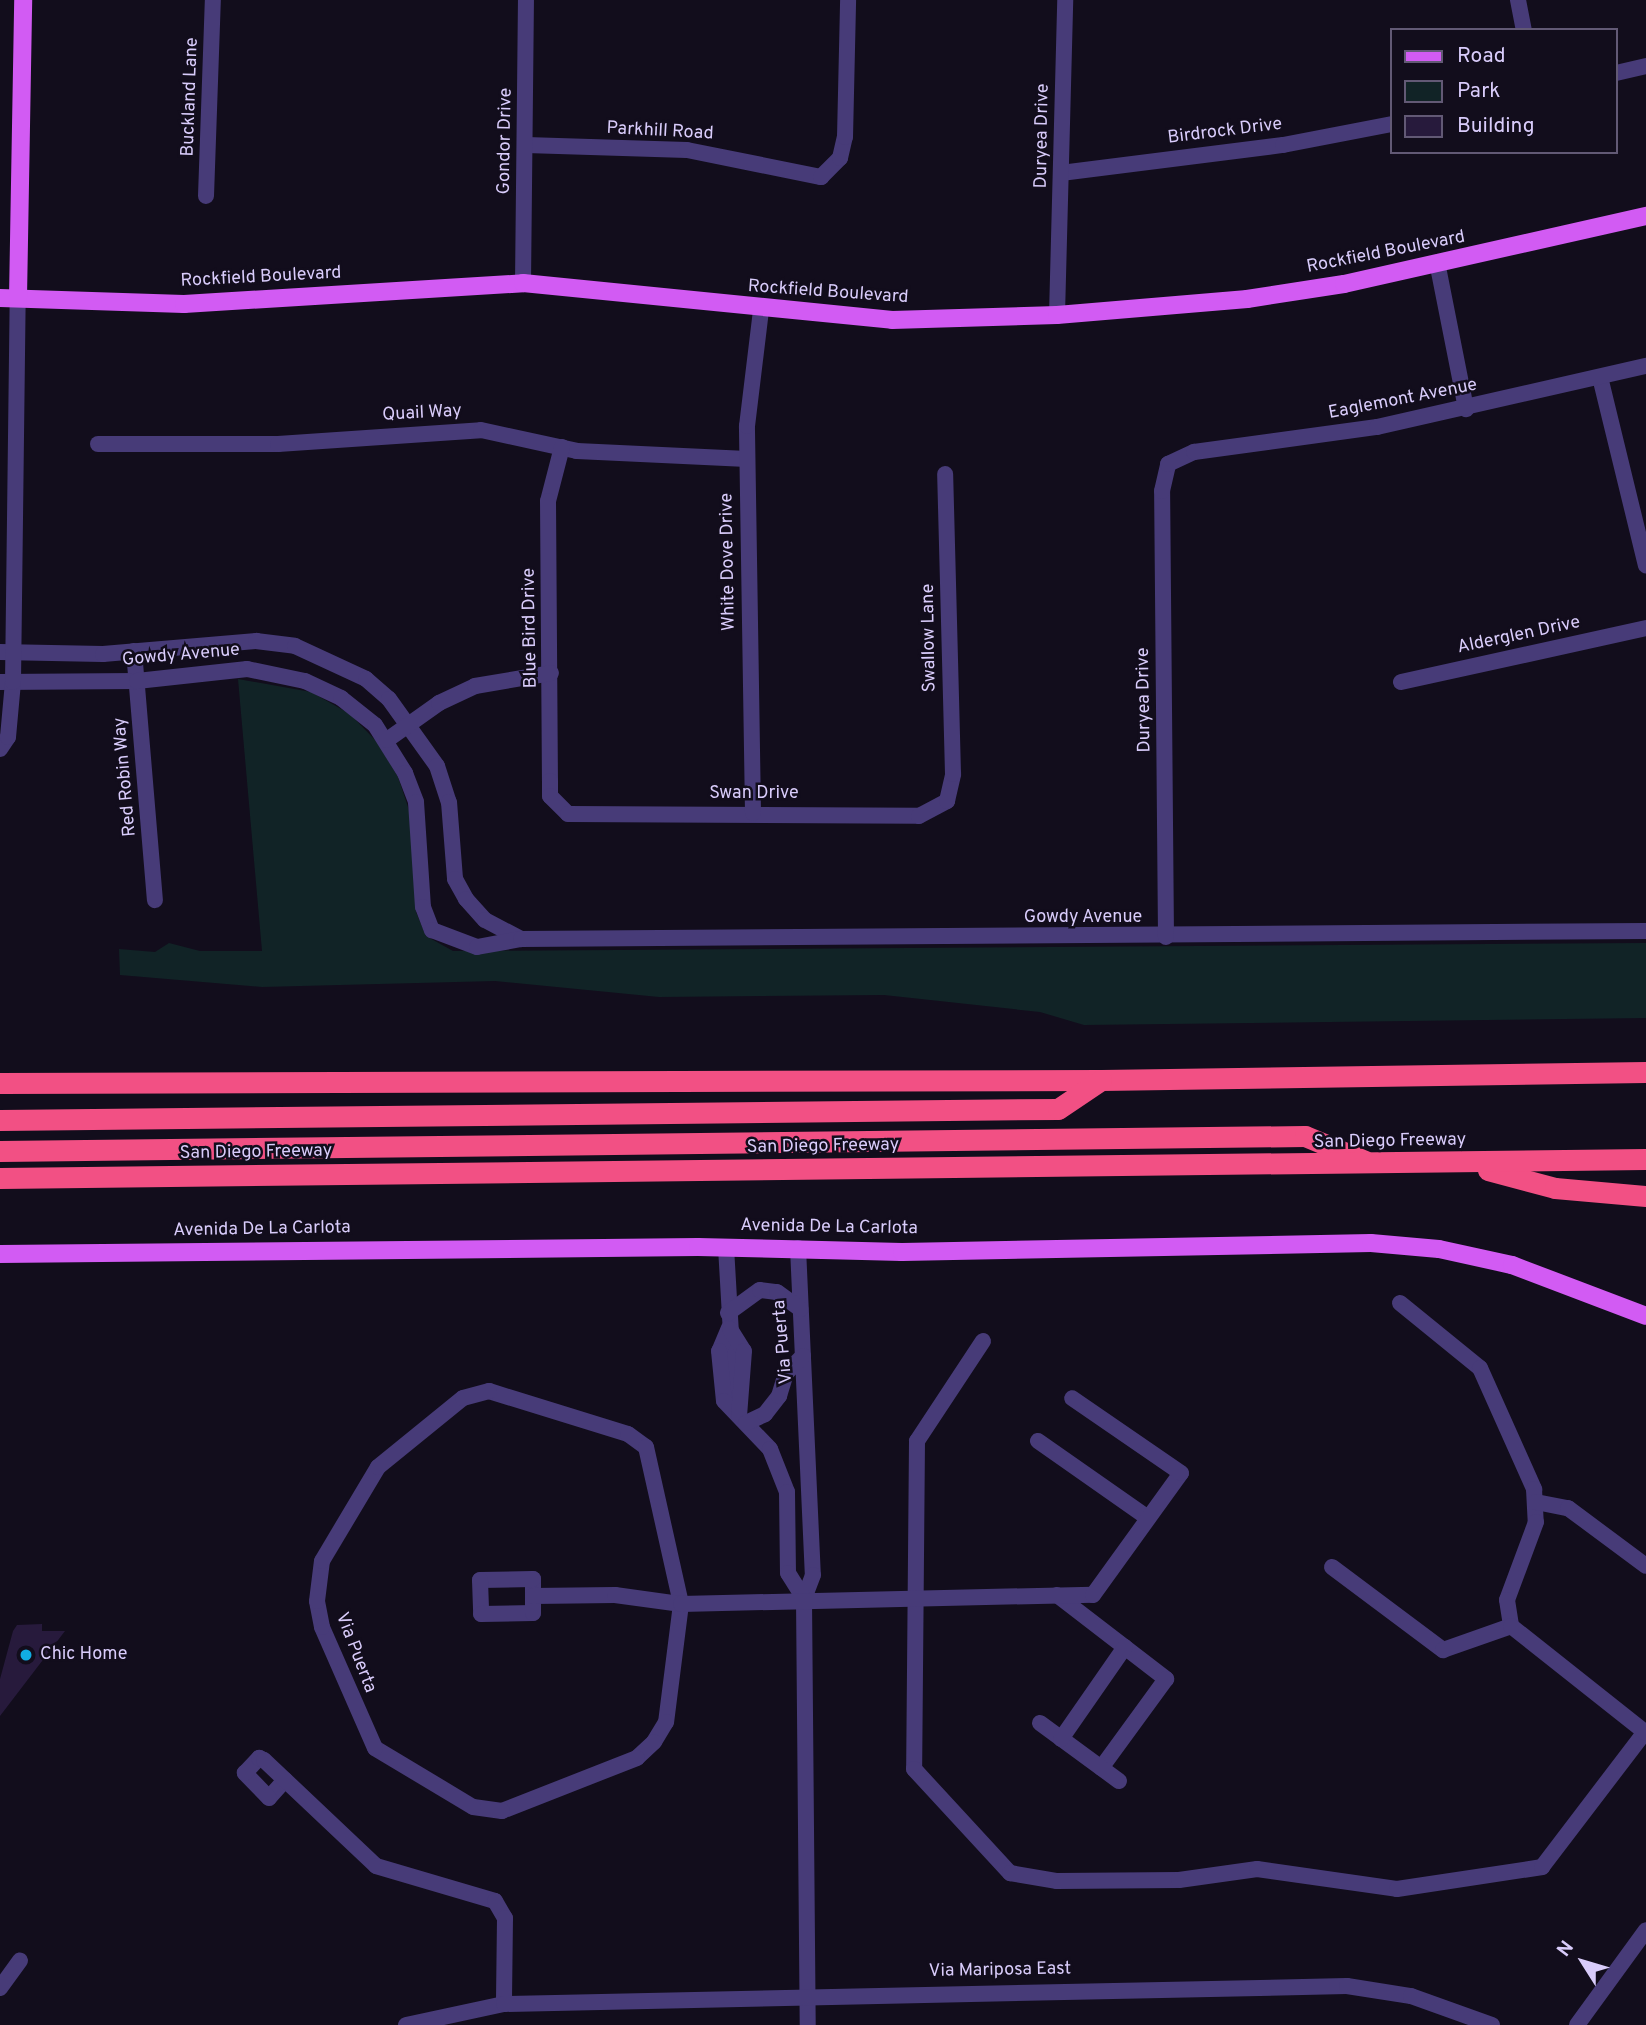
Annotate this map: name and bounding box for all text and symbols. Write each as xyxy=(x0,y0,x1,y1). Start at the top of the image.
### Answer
legend xyxy=(1390,28,1618,154)
street label: Buckland Lane xyxy=(178,37,204,157)
text: Road xyxy=(1457,43,1506,70)
text: Park xyxy=(1457,78,1500,105)
street label: Duryea Drive xyxy=(1031,83,1055,189)
street label: Gondor Drive xyxy=(494,87,518,195)
text: Building xyxy=(1457,113,1535,140)
street label: Birdrock Drive xyxy=(1166,114,1284,150)
street label: Parkhill Road xyxy=(606,118,714,146)
street label: Rockfield Boulevard xyxy=(1305,227,1467,279)
street label: Rockfield Boulevard xyxy=(180,263,342,293)
street label: Rockfield Boulevard xyxy=(747,277,909,309)
street label: Eaglemont Avenue xyxy=(1326,375,1480,425)
street label: Quail Way xyxy=(381,401,463,427)
street label: White Dove Drive xyxy=(717,493,741,631)
street label: Blue Bird Drive xyxy=(519,568,543,688)
street label: Swallow Lane xyxy=(918,584,942,692)
street label: Alderglen Drive xyxy=(1456,612,1582,660)
street label: Gowdy Avenue xyxy=(121,640,241,672)
street label: Duryea Drive xyxy=(1133,647,1157,753)
street label: Red Robin Way xyxy=(110,716,142,838)
street label: Swan Drive xyxy=(709,783,799,805)
street label: Gowdy Avenue xyxy=(1024,907,1142,929)
street label: San Diego Freeway xyxy=(1314,1130,1466,1154)
street label: San Diego Freeway xyxy=(747,1135,899,1159)
street label: San Diego Freeway xyxy=(180,1141,332,1165)
street label: Avenida De La Carlota xyxy=(740,1216,918,1240)
street label: Avenida De La Carlota xyxy=(173,1218,351,1242)
street label: Via Puerta xyxy=(770,1299,798,1385)
street label: Via Puerta xyxy=(330,1610,380,1696)
place label: Chic Home xyxy=(40,1644,127,1666)
marker: Chic Home xyxy=(18,1647,34,1663)
north arrow xyxy=(1548,1927,1618,1997)
text: N xyxy=(1553,1937,1580,1962)
street label: Via Mariposa East xyxy=(929,1959,1071,1983)

